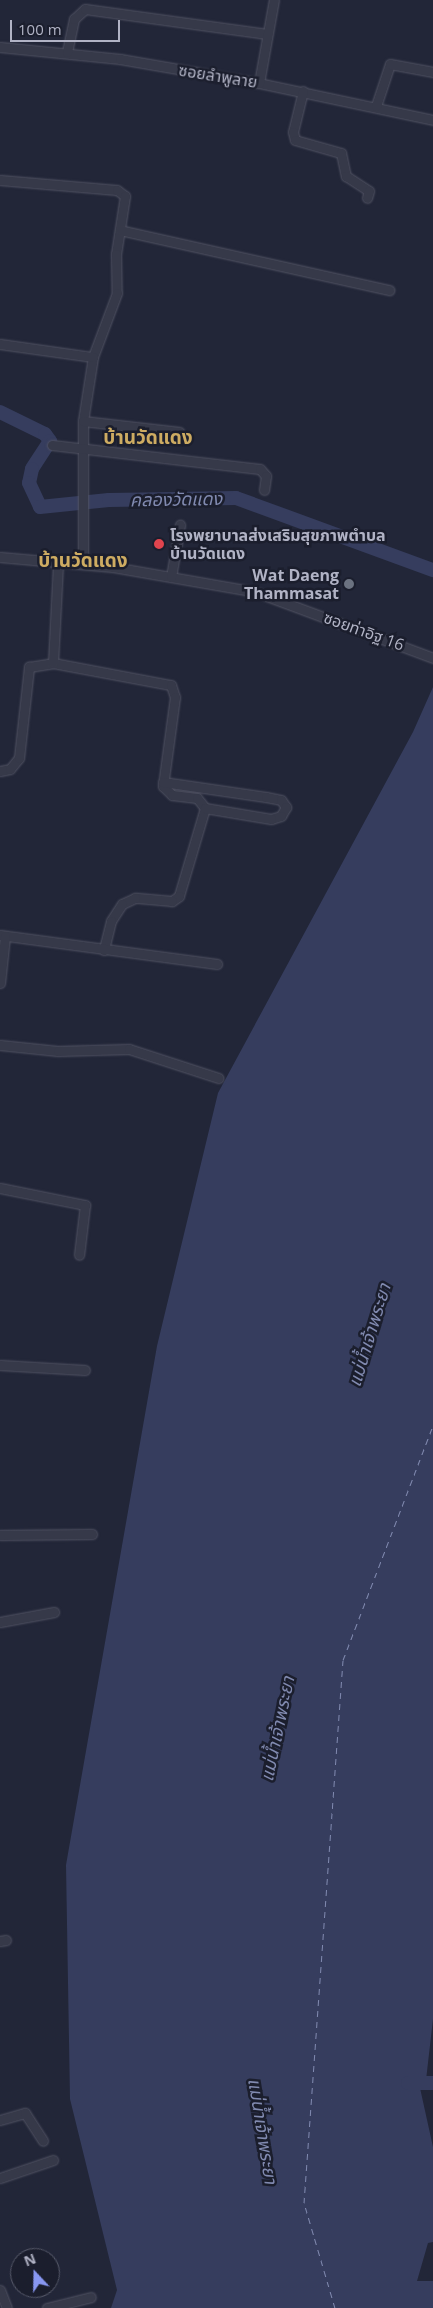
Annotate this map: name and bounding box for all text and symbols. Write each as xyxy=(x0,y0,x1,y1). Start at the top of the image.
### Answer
scale bar xyxy=(12,10,122,42)
text: 100 m xyxy=(18,19,62,39)
street label: ซอยลำพูลาย xyxy=(177,60,259,92)
district label: บ้านวัดแดง xyxy=(103,427,193,449)
water label: คลองวัดแดง xyxy=(130,487,222,511)
place label: โรงพยาบาลส่งเสริมสุขภาพตำบล บ้านวัดแดง xyxy=(170,525,386,563)
marker: โรงพยาบาลส่งเสริมสุขภาพตำบล บ้านวัดแดง xyxy=(152,537,166,551)
district label: บ้านวัดแดง xyxy=(38,550,128,572)
place label: Wat Daeng Thammasat xyxy=(244,565,339,603)
marker: Wat Daeng Thammasat xyxy=(343,578,355,590)
street label: ซอยท่าอิฐ 16 xyxy=(321,608,407,654)
water label: แม่น้ำเจ้าพระยา xyxy=(343,1281,395,1389)
water label: แม่น้ำเจ้าพระยา xyxy=(255,1675,299,1783)
water label: แม่น้ำเจ้าพระยา xyxy=(244,2077,282,2185)
north arrow xyxy=(10,2248,60,2298)
text: N xyxy=(21,2249,39,2270)

